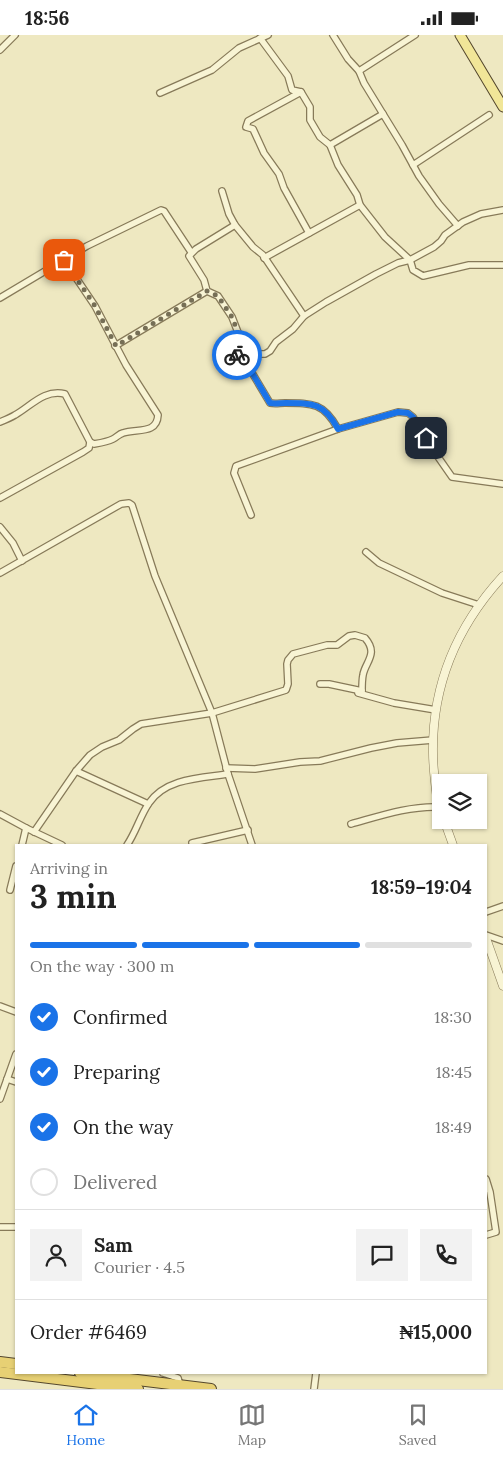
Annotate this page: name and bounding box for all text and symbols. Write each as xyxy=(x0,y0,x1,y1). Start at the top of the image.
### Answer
text: 18:56 xyxy=(25,6,70,30)
pin xyxy=(43,239,85,281)
icon: bag xyxy=(50,246,78,274)
courier xyxy=(212,330,262,380)
icon: bike xyxy=(223,341,251,369)
pin xyxy=(405,417,447,459)
icon: home xyxy=(412,424,440,452)
map controls xyxy=(432,774,487,829)
button: layers xyxy=(432,774,487,829)
text: Arriving in xyxy=(30,858,108,878)
text: 18:59–19:04 xyxy=(371,875,472,899)
text: 3 min xyxy=(30,876,117,917)
text: On the way · 300 m xyxy=(30,956,174,976)
icon: check xyxy=(30,1003,58,1031)
text: Confirmed xyxy=(73,1005,168,1029)
text: 18:30 xyxy=(434,1007,472,1027)
icon: check xyxy=(30,1058,58,1086)
text: Preparing xyxy=(73,1060,160,1084)
text: 18:45 xyxy=(436,1062,472,1082)
icon: check xyxy=(30,1113,58,1141)
text: On the way xyxy=(73,1115,173,1139)
text: 18:49 xyxy=(435,1117,472,1137)
text: Delivered xyxy=(73,1170,157,1194)
button: person xyxy=(30,1229,82,1281)
button: chat xyxy=(356,1229,408,1281)
button: phone xyxy=(420,1229,472,1281)
text: Sam xyxy=(94,1233,133,1257)
text: Courier · 4.5 xyxy=(94,1257,185,1277)
text: Order #6469 xyxy=(30,1320,147,1344)
text: ₦15,000 xyxy=(400,1320,472,1344)
tab: Home xyxy=(66,1401,105,1449)
tab: Map xyxy=(238,1401,266,1449)
tab: Saved xyxy=(399,1401,437,1449)

